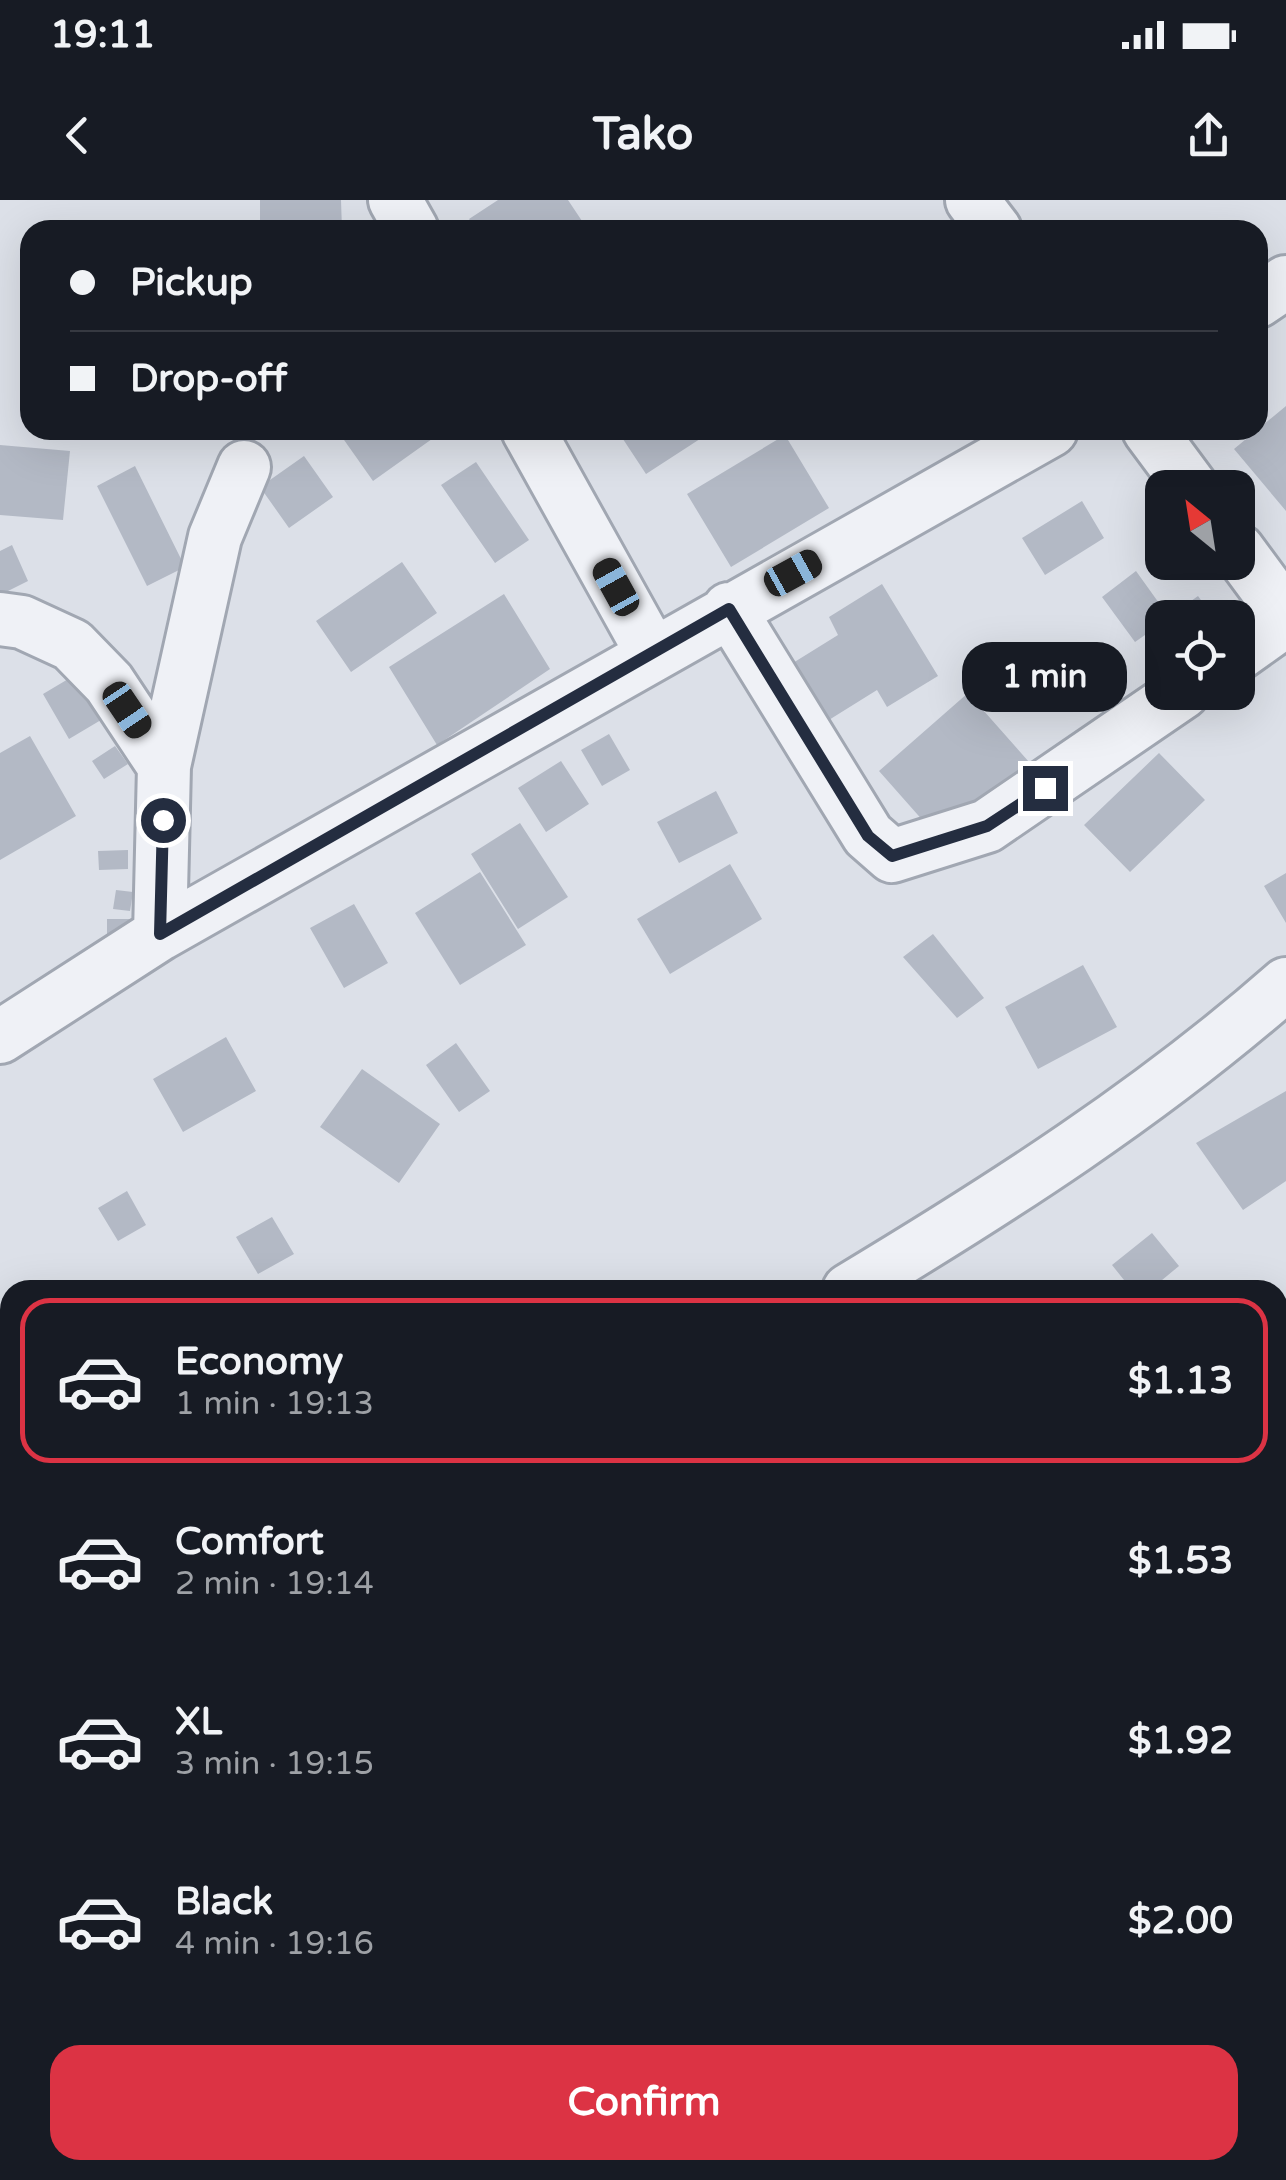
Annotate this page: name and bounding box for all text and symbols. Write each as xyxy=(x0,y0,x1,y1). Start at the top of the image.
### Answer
text: 19:11 xyxy=(50,12,155,58)
icon: back xyxy=(50,108,105,163)
text: Tako xyxy=(593,108,693,162)
icon: share xyxy=(1181,108,1236,163)
text: Pickup xyxy=(130,260,253,306)
text: Drop-off xyxy=(130,356,287,402)
north arrow xyxy=(1145,470,1255,580)
map controls xyxy=(1145,470,1255,710)
car xyxy=(759,545,827,601)
car xyxy=(588,553,644,621)
button: locate xyxy=(1145,600,1255,710)
callout: 1 min xyxy=(962,643,1128,713)
text: 1 min xyxy=(1002,658,1087,696)
car xyxy=(98,677,156,743)
route end xyxy=(1023,766,1068,811)
route start xyxy=(141,798,186,843)
icon: car xyxy=(55,1336,145,1426)
text: Economy xyxy=(175,1339,343,1385)
text: $1.13 xyxy=(1128,1358,1233,1404)
text: 1 min · 19:13 xyxy=(175,1385,374,1423)
icon: car xyxy=(55,1516,145,1606)
text: Comfort xyxy=(175,1519,324,1565)
text: $1.53 xyxy=(1128,1538,1233,1584)
text: 2 min · 19:14 xyxy=(175,1565,374,1603)
icon: car xyxy=(55,1696,145,1786)
text: XL xyxy=(175,1699,222,1745)
text: $1.92 xyxy=(1128,1718,1233,1764)
text: 3 min · 19:15 xyxy=(175,1745,374,1783)
icon: car xyxy=(55,1876,145,1966)
text: Black xyxy=(175,1879,273,1925)
text: $2.00 xyxy=(1128,1898,1233,1944)
text: 4 min · 19:16 xyxy=(175,1925,374,1963)
button: Confirm xyxy=(50,2045,1238,2160)

